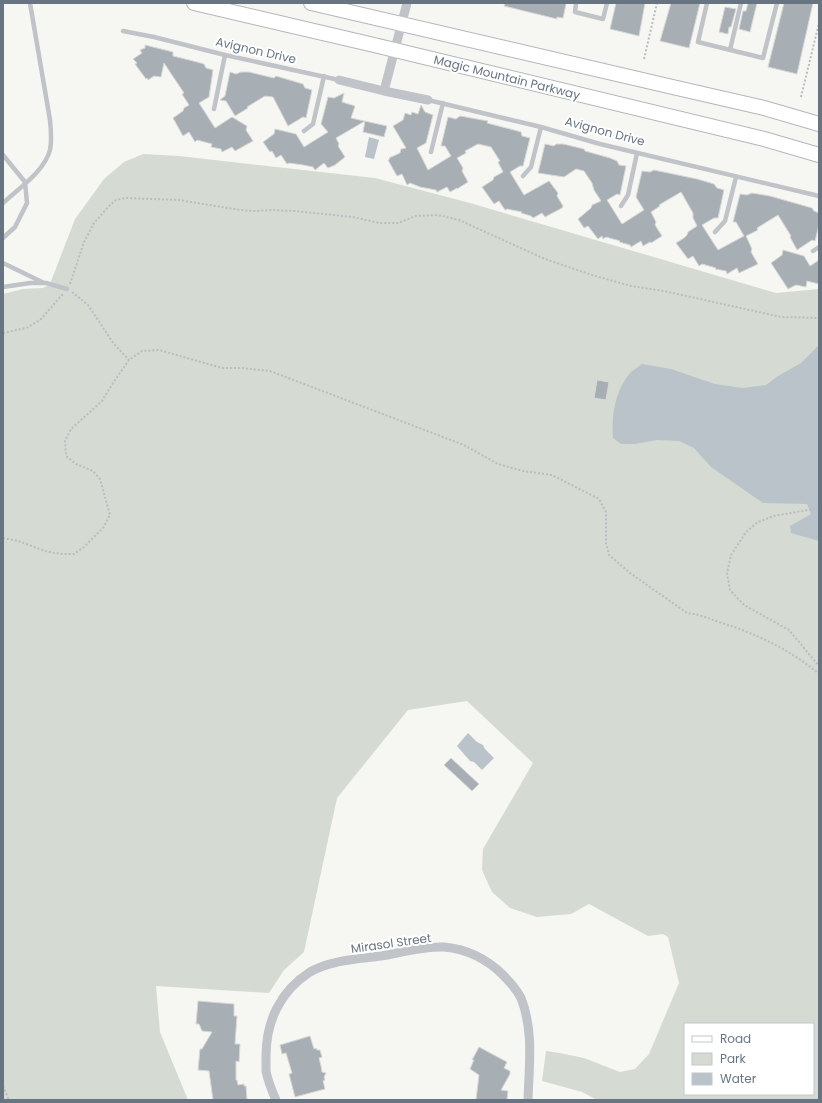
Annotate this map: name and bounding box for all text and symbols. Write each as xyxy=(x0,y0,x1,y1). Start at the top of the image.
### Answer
street label: Avignon Drive xyxy=(214,32,298,68)
street label: Magic Mountain Parkway xyxy=(432,51,582,103)
street label: Avignon Drive xyxy=(563,112,647,150)
street label: Mirasol Street xyxy=(350,929,432,957)
legend xyxy=(684,1023,814,1095)
text: Road xyxy=(720,1030,751,1047)
text: Park xyxy=(720,1050,747,1067)
text: Water xyxy=(720,1070,757,1087)

